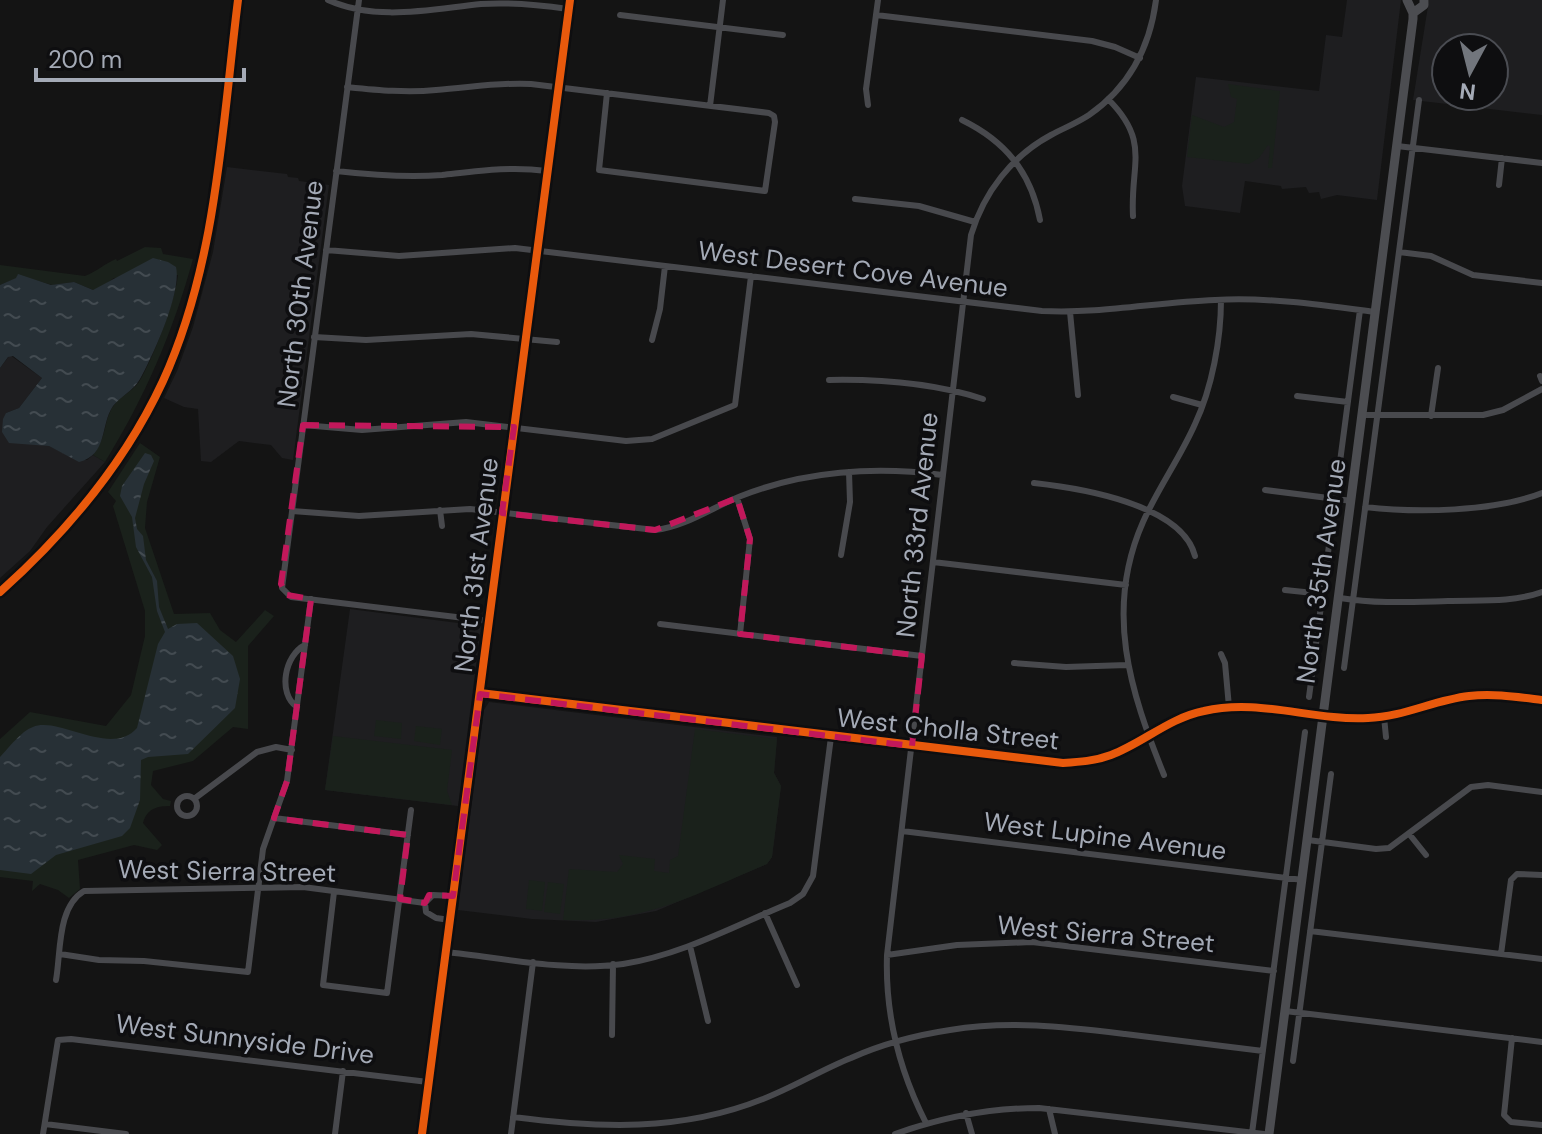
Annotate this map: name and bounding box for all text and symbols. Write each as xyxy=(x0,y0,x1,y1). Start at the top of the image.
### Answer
scale bar xyxy=(36,32,244,82)
north arrow xyxy=(1430,32,1510,112)
text: 200 m xyxy=(48,44,122,75)
text: N xyxy=(1458,76,1477,107)
street label: North 30th Avenue xyxy=(269,178,331,410)
street label: West Desert Cove Avenue xyxy=(696,233,1010,305)
street label: North 33rd Avenue xyxy=(888,411,946,639)
street label: North 31st Avenue xyxy=(446,456,506,674)
street label: North 35th Avenue xyxy=(1288,456,1354,686)
street label: West Cholla Street xyxy=(835,700,1061,758)
street label: West Lupine Avenue xyxy=(982,804,1228,868)
street label: West Sierra Street xyxy=(118,852,336,890)
street label: West Sierra Street xyxy=(996,908,1216,960)
street label: West Sunnyside Drive xyxy=(114,1006,376,1072)

